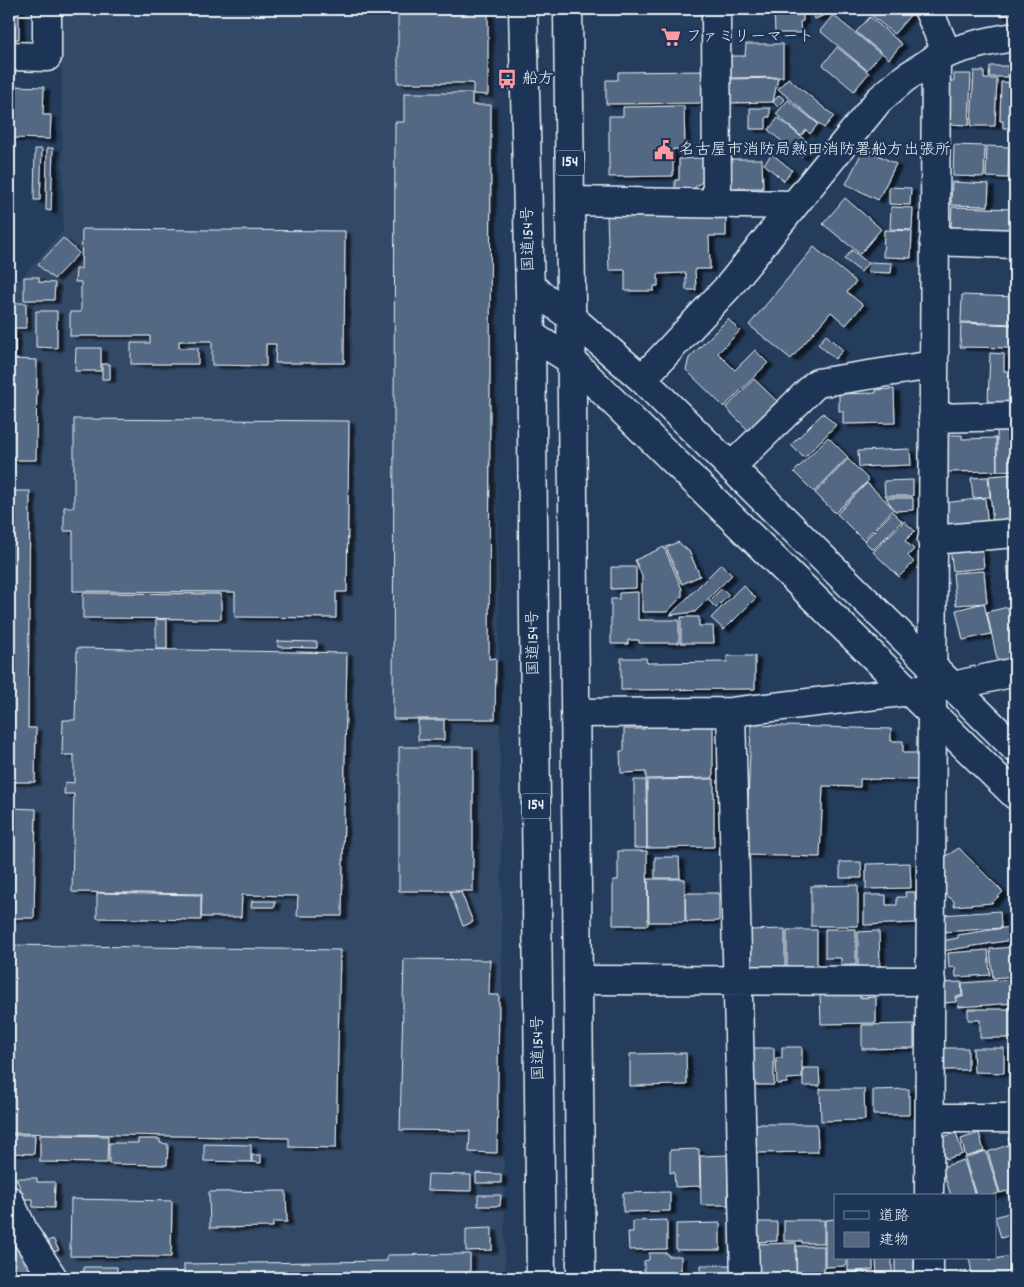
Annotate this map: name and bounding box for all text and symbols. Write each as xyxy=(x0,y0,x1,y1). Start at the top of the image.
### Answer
supermarket icon: ファミリーマート xyxy=(660,26,682,48)
place label: ファミリーマート xyxy=(686,26,814,49)
bus stop icon: 船方 xyxy=(496,68,518,90)
place label: 船方 xyxy=(522,68,554,91)
public building icon: 名古屋市消防局熱田消防署船方出張所 xyxy=(653,139,675,161)
place label: 名古屋市消防局熱田消防署船方出張所 xyxy=(679,139,951,162)
road number: 154 xyxy=(556,150,584,176)
street label: 国道154号 xyxy=(517,206,541,272)
street label: 国道154号 xyxy=(522,610,546,676)
road number: 154 xyxy=(522,794,550,818)
street label: 国道154号 xyxy=(527,1015,551,1081)
legend xyxy=(834,1194,996,1260)
text: 道路 xyxy=(879,1206,909,1228)
text: 建物 xyxy=(879,1230,909,1252)

